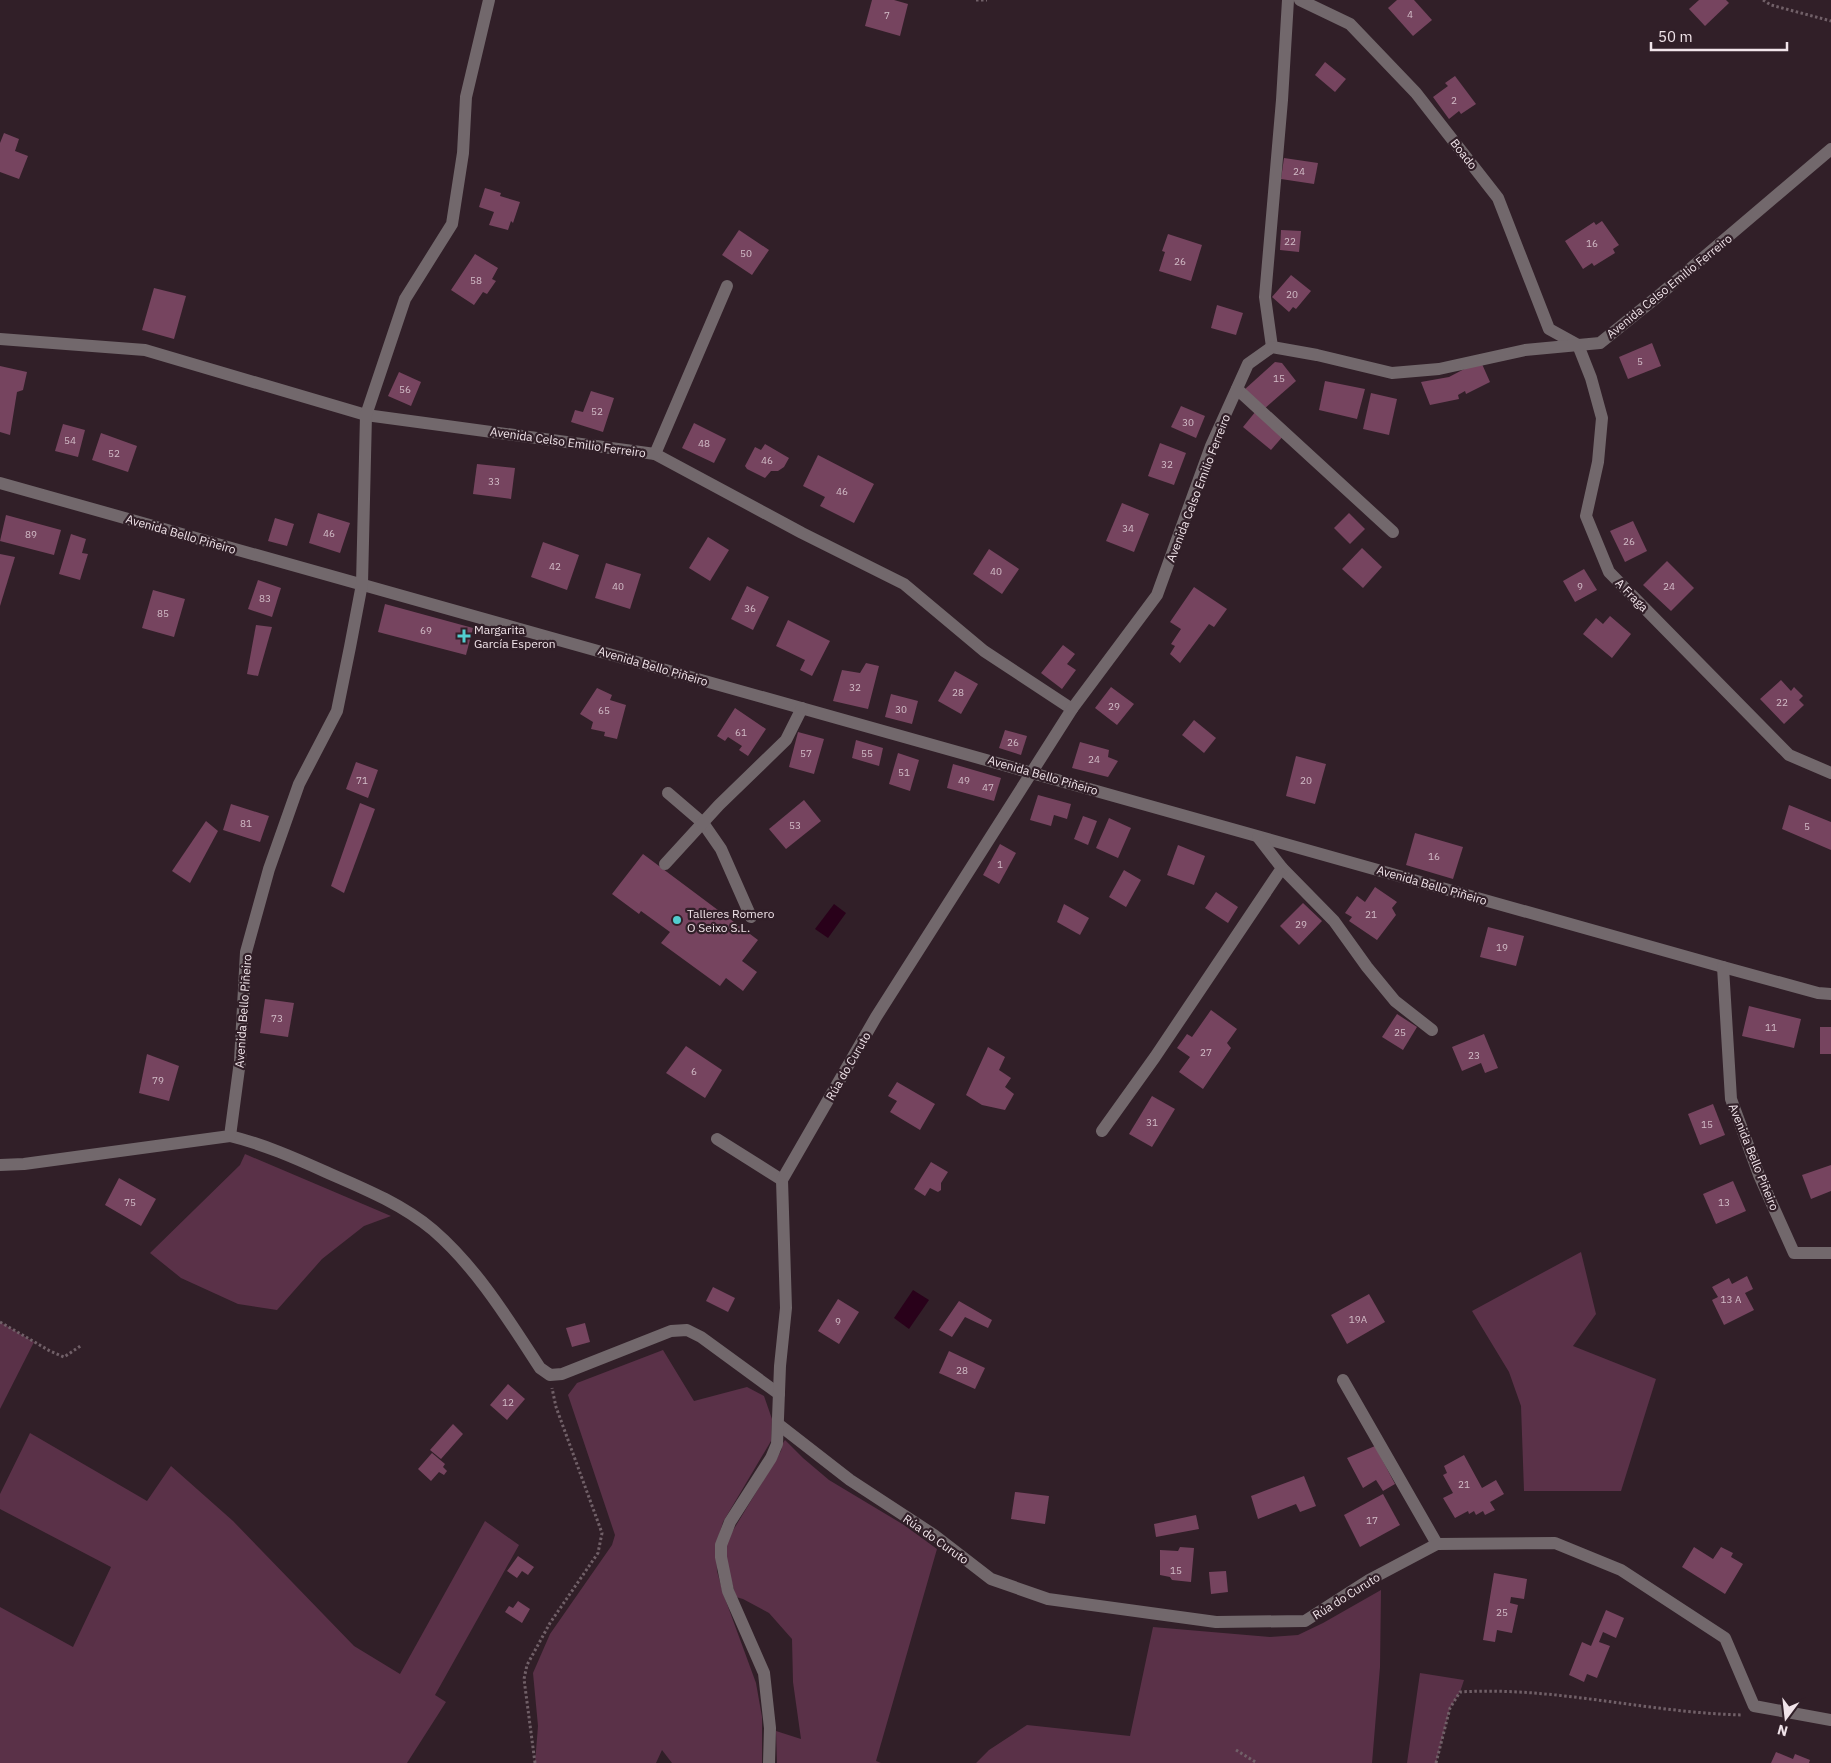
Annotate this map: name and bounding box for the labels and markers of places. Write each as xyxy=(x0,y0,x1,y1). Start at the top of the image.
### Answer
place label: Margarita García Esperon xyxy=(474,622,556,651)
marker: Margarita García Esperon xyxy=(458,630,470,642)
place label: Talleres Romero O Seixo S.L. xyxy=(687,906,775,935)
marker: Talleres Romero O Seixo S.L. xyxy=(671,914,683,926)

